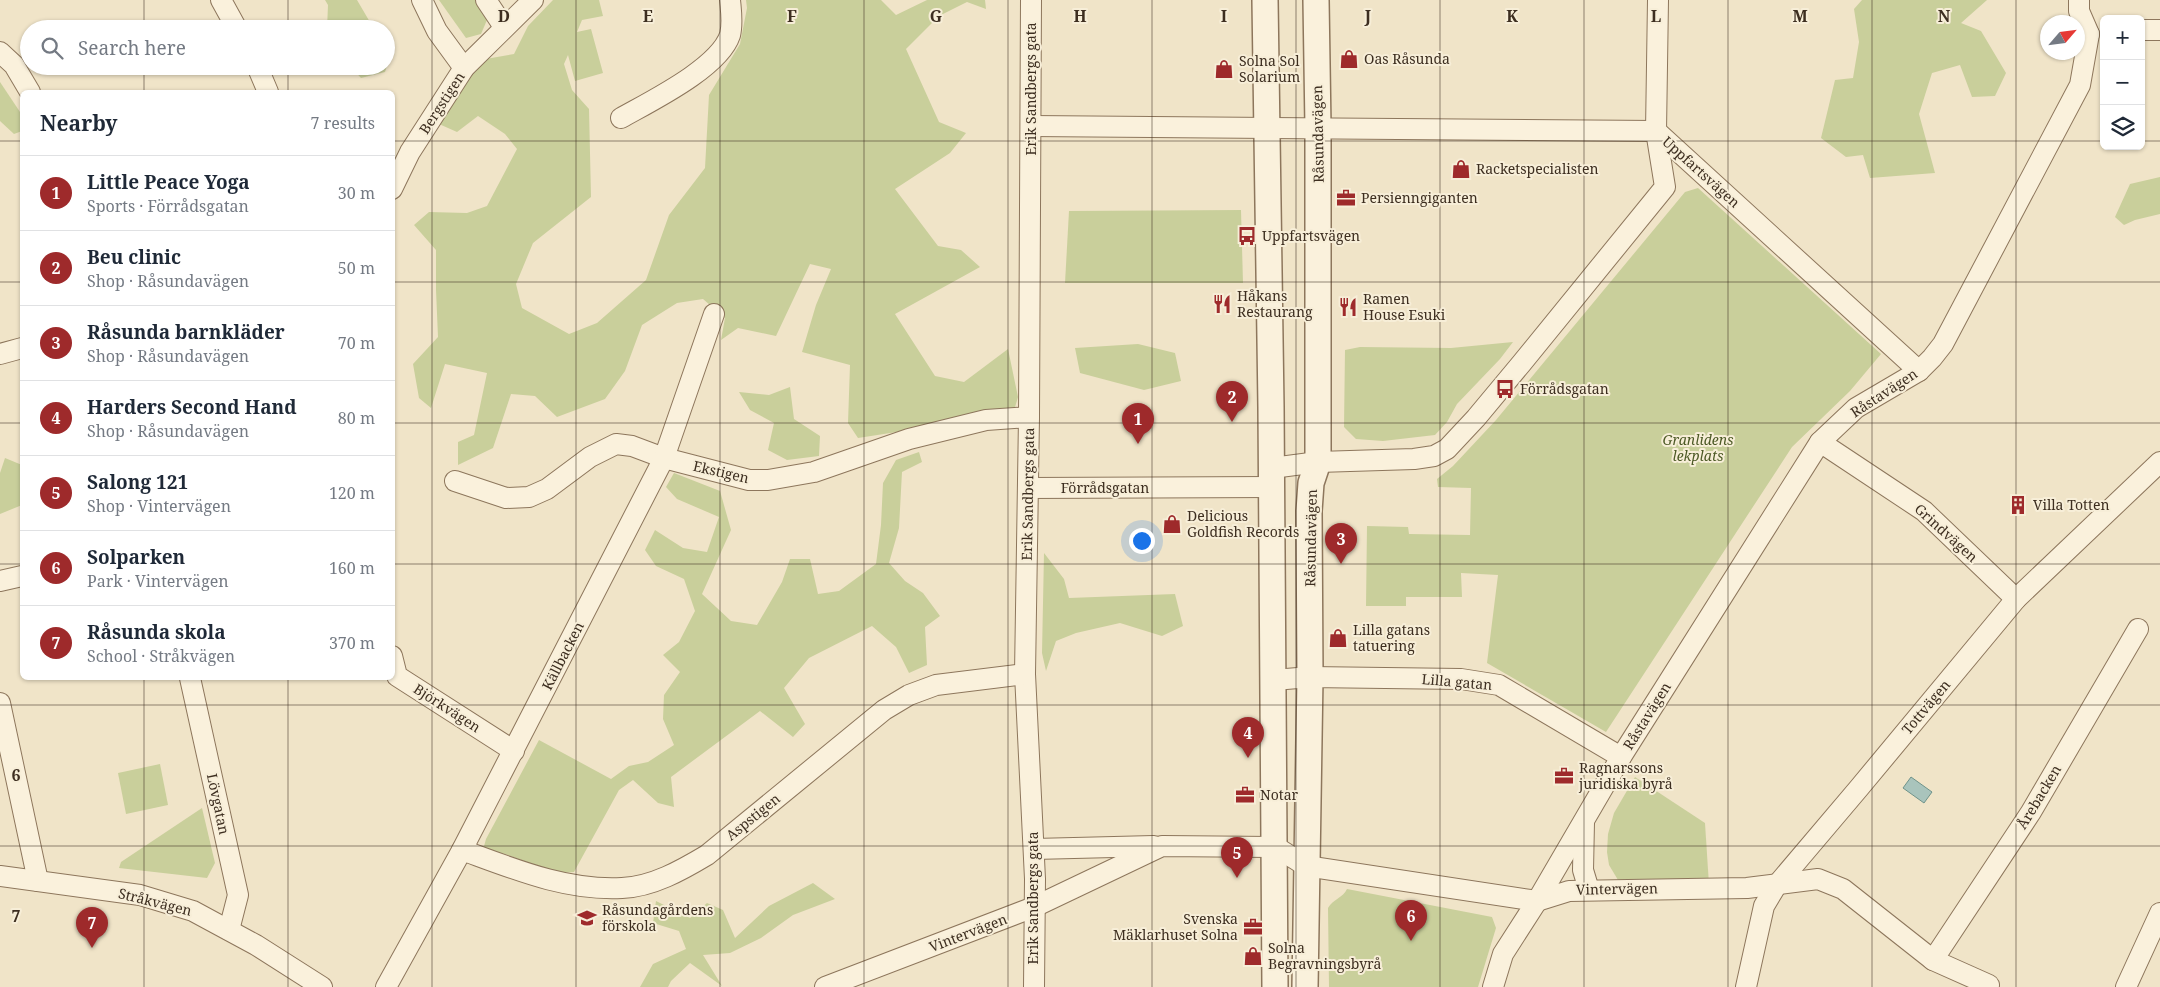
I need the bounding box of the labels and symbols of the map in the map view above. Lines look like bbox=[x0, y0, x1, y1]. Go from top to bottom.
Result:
text: D bbox=[498, 5, 510, 27]
text: E bbox=[643, 5, 653, 27]
text: F bbox=[787, 5, 797, 27]
text: G bbox=[930, 5, 942, 27]
text: H bbox=[1073, 5, 1087, 27]
text: I bbox=[1221, 5, 1227, 27]
text: J bbox=[1364, 5, 1372, 27]
text: K bbox=[1506, 5, 1518, 27]
text: L bbox=[1651, 5, 1661, 27]
text: M bbox=[1792, 5, 1808, 27]
text: N bbox=[1938, 5, 1951, 27]
north arrow bbox=[2040, 15, 2085, 60]
street label: Erik Sandbergs gata bbox=[1021, 22, 1040, 156]
shop icon: Oas Råsunda bbox=[1338, 48, 1360, 70]
place label: Oas Råsunda bbox=[1364, 49, 1450, 68]
place label: Solna Sol Solarium bbox=[1239, 51, 1300, 86]
shop icon: Solna Sol Solarium bbox=[1213, 58, 1235, 80]
street label: Bergstigen bbox=[414, 68, 469, 137]
street label: Råsundavägen bbox=[1307, 85, 1328, 183]
street label: Uppfartsvägen bbox=[1659, 132, 1744, 212]
shop icon: Racketspecialisten bbox=[1450, 158, 1472, 180]
place label: Racketspecialisten bbox=[1476, 159, 1599, 178]
office icon: Persienngiganten bbox=[1335, 187, 1357, 209]
place label: Persienngiganten bbox=[1361, 188, 1478, 207]
bus stop icon: Uppfartsvägen bbox=[1236, 225, 1258, 247]
place label: Uppfartsvägen bbox=[1262, 226, 1360, 245]
place label: Håkans Restaurang bbox=[1237, 286, 1313, 321]
place label: Ramen House Esuki bbox=[1363, 289, 1446, 324]
restaurant icon: Håkans Restaurang bbox=[1211, 293, 1233, 315]
restaurant icon: Ramen House Esuki bbox=[1337, 296, 1359, 318]
street label: Råstavägen bbox=[1847, 364, 1921, 421]
bus stop icon: Förrådsgatan bbox=[1494, 378, 1516, 400]
place label: Förrådsgatan bbox=[1520, 379, 1609, 398]
pin: 2 bbox=[1216, 381, 1248, 422]
pin: 1 bbox=[1122, 403, 1154, 444]
street label: Erik Sandbergs gata bbox=[1017, 427, 1038, 561]
park label: Granlidens lekplats bbox=[1662, 430, 1734, 465]
street label: Ekstigen bbox=[691, 456, 751, 487]
street label: Förrådsgatan bbox=[1061, 478, 1149, 497]
street label: Råsundavägen bbox=[1300, 489, 1321, 587]
building icon: Villa Totten bbox=[2007, 494, 2029, 516]
place label: Villa Totten bbox=[2033, 495, 2109, 514]
street label: Grindvägen bbox=[1911, 499, 1982, 566]
place label: Delicious Goldfish Records bbox=[1187, 506, 1299, 541]
shop icon: Delicious Goldfish Records bbox=[1161, 513, 1183, 535]
pin: 3 bbox=[1325, 523, 1357, 564]
your location bbox=[1129, 528, 1155, 554]
street label: Källbacken bbox=[537, 618, 588, 693]
place label: Lilla gatans tatuering bbox=[1353, 620, 1430, 655]
shop icon: Lilla gatans tatuering bbox=[1327, 627, 1349, 649]
street label: Lilla gatan bbox=[1421, 669, 1493, 694]
street label: Tottvägen bbox=[1897, 675, 1954, 738]
street label: Råstavägen bbox=[1618, 678, 1675, 753]
street label: Björkvägen bbox=[410, 679, 484, 736]
pin: 4 bbox=[1232, 717, 1264, 758]
place label: Ragnarssons juridiska byrå bbox=[1578, 758, 1673, 793]
street label: Årebacken bbox=[2012, 761, 2065, 832]
text: 6 bbox=[11, 764, 21, 786]
office icon: Ragnarssons juridiska byrå bbox=[1553, 765, 1575, 787]
street label: Lövgatan bbox=[203, 772, 234, 836]
office icon: Notar bbox=[1234, 784, 1256, 806]
place label: Notar bbox=[1260, 785, 1299, 804]
street label: Aspstigen bbox=[722, 789, 784, 844]
street label: Erik Sandbergs gata bbox=[1023, 831, 1042, 965]
pin: 5 bbox=[1221, 837, 1253, 878]
street label: Vintervägen bbox=[1576, 878, 1658, 899]
street label: Stråkvägen bbox=[116, 883, 194, 920]
place label: Råsundagårdens förskola bbox=[602, 900, 713, 935]
pin: 6 bbox=[1395, 900, 1427, 941]
text: 7 bbox=[11, 905, 21, 927]
pin: 7 bbox=[76, 907, 108, 948]
school or university icon: Råsundagårdens förskola bbox=[576, 907, 598, 929]
street label: Vintervägen bbox=[926, 909, 1010, 956]
place label: Svenska Mäklarhuset Solna bbox=[1113, 909, 1238, 944]
office icon: Svenska Mäklarhuset Solna bbox=[1242, 916, 1264, 938]
place label: Solna Begravningsbyrå bbox=[1268, 938, 1381, 973]
shop icon: Solna Begravningsbyrå bbox=[1242, 945, 1264, 967]

